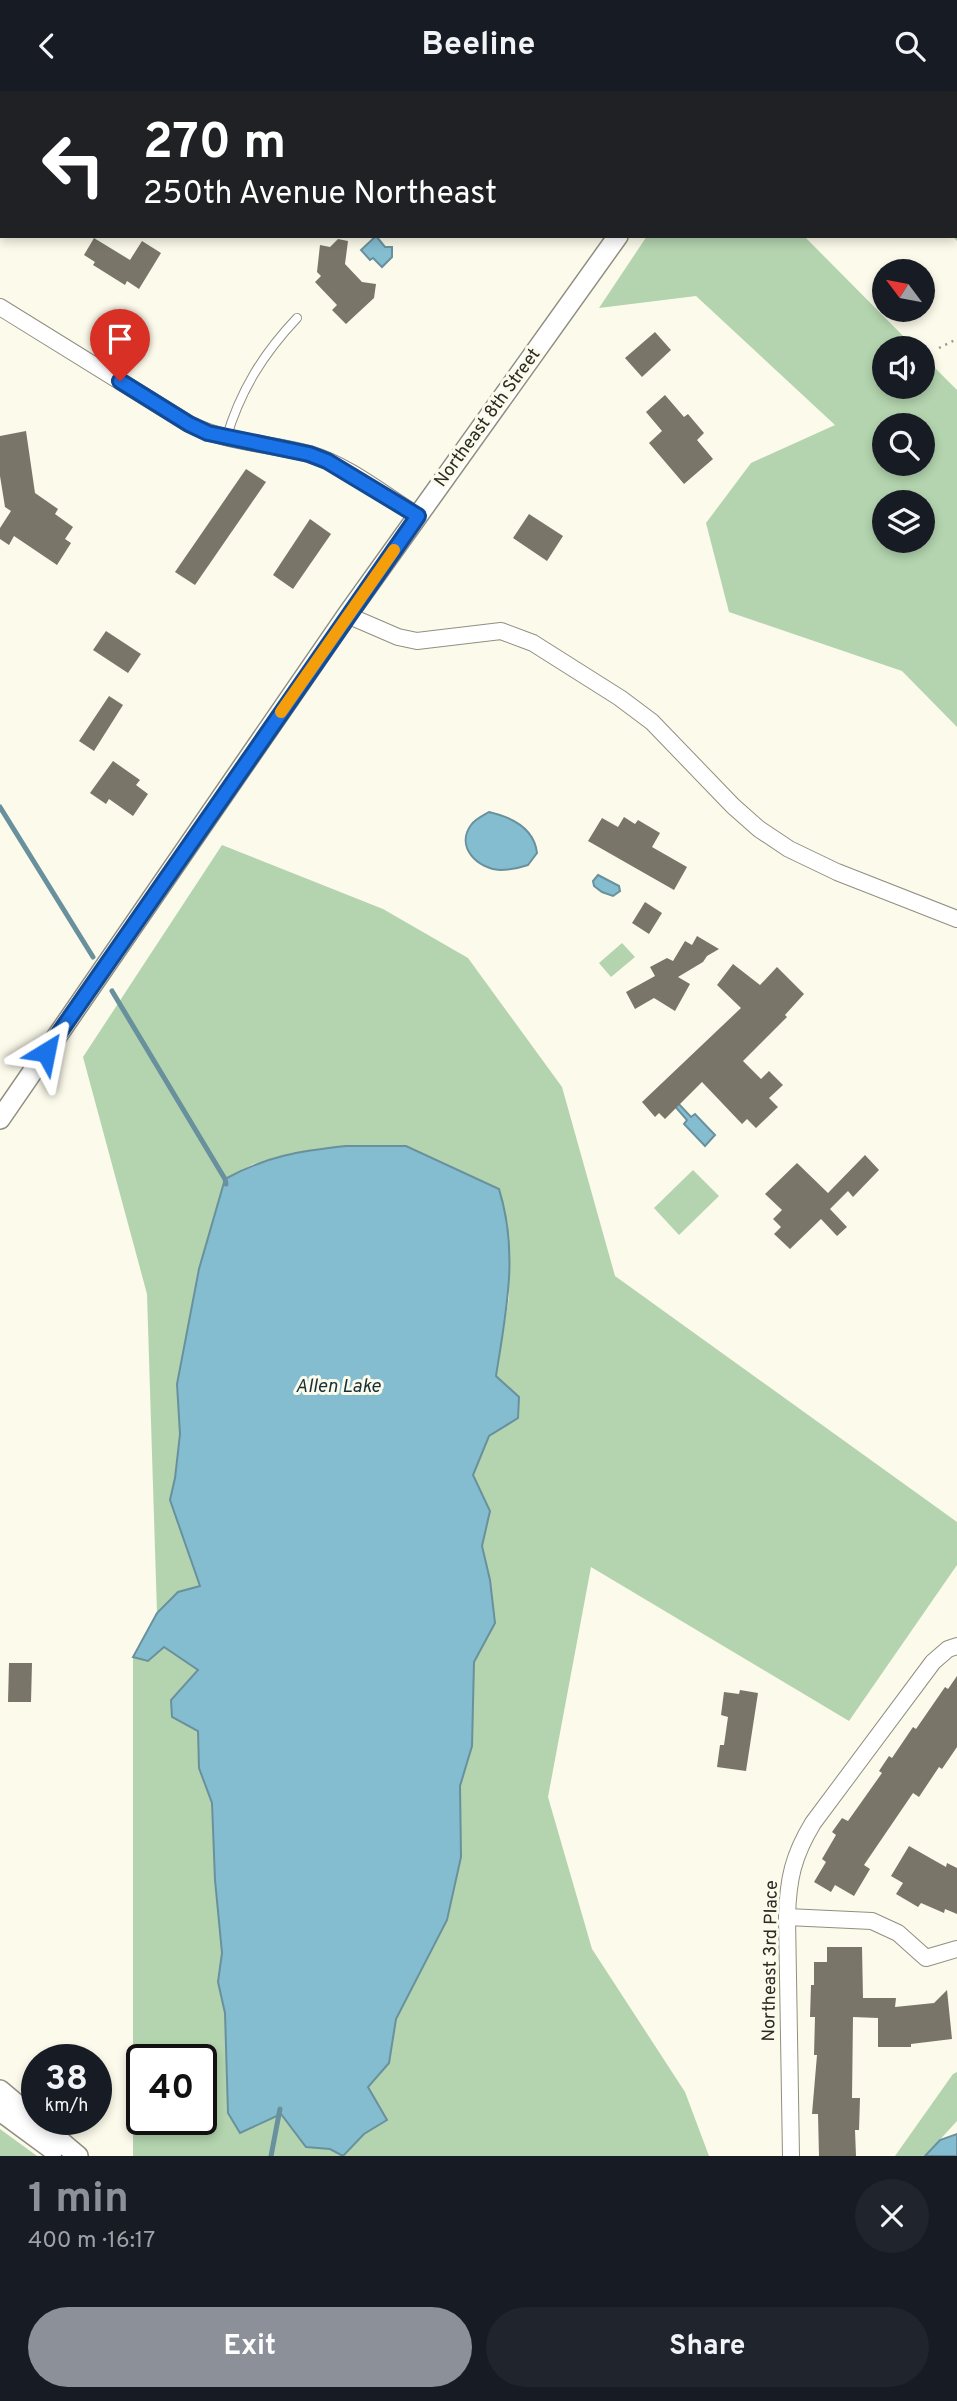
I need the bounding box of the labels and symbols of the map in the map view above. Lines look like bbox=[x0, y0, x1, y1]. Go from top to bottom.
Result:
north arrow bbox=[872, 259, 934, 322]
pin bbox=[90, 309, 150, 381]
street label: Northeast 8th Street bbox=[430, 344, 546, 492]
position arrow bbox=[9, 1015, 83, 1089]
water label: Allen Lake bbox=[295, 1375, 381, 1399]
street label: Northeast 3rd Place bbox=[758, 1880, 784, 2042]
speed limit sign: 40 bbox=[126, 2044, 217, 2135]

